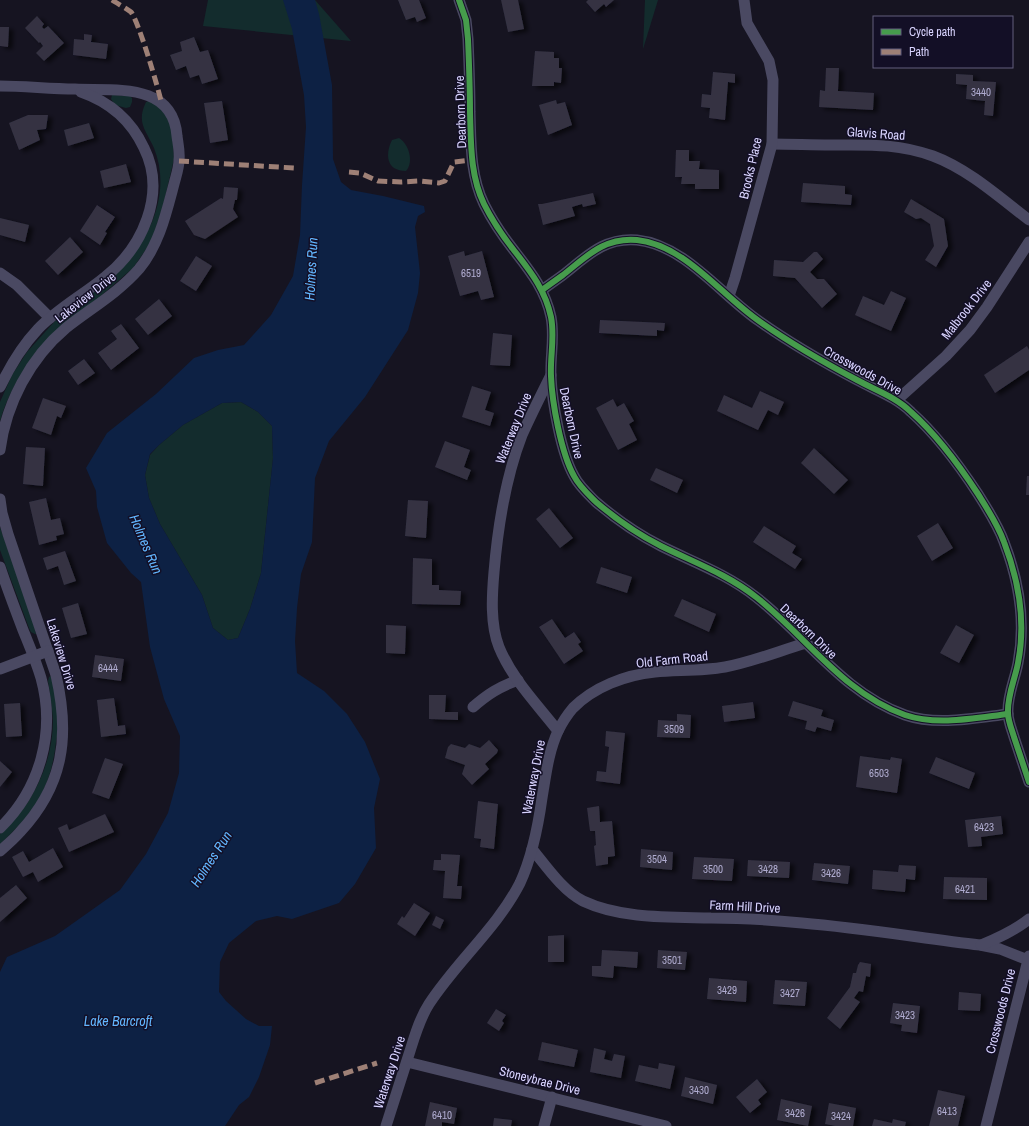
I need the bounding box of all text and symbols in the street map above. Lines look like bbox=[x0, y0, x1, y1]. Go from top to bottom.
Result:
legend bbox=[873, 16, 1013, 68]
text: Cycle path bbox=[909, 24, 956, 40]
text: Path bbox=[909, 44, 929, 60]
street label: Dearborn Drive bbox=[451, 75, 470, 149]
house number: 3440 bbox=[971, 85, 991, 99]
street label: Glavis Road bbox=[846, 123, 906, 144]
street label: Brooks Place bbox=[735, 136, 766, 201]
water label: Holmes Run bbox=[300, 237, 322, 301]
house number: 6519 bbox=[461, 266, 481, 280]
street label: Lakeview Drive bbox=[51, 268, 120, 327]
street label: Malbrook Drive bbox=[937, 276, 995, 343]
street label: Crosswoods Drive bbox=[821, 342, 905, 399]
street label: Dearborn Drive bbox=[556, 386, 587, 461]
street label: Waterway Drive bbox=[491, 390, 535, 466]
water label: Holmes Run bbox=[125, 511, 167, 577]
street label: Dearborn Drive bbox=[777, 600, 841, 663]
street label: Lakeview Drive bbox=[43, 617, 80, 692]
street label: Old Farm Road bbox=[635, 647, 709, 672]
house number: 6444 bbox=[98, 661, 118, 675]
house number: 3509 bbox=[664, 722, 684, 736]
street label: Waterway Drive bbox=[518, 738, 549, 816]
house number: 6503 bbox=[869, 766, 889, 780]
house number: 6423 bbox=[974, 820, 994, 834]
water label: Holmes Run bbox=[186, 828, 236, 890]
house number: 3504 bbox=[647, 852, 667, 866]
house number: 3500 bbox=[703, 862, 723, 876]
house number: 3428 bbox=[758, 862, 778, 876]
house number: 3426 bbox=[821, 866, 841, 880]
house number: 6421 bbox=[955, 882, 975, 896]
street label: Farm Hill Drive bbox=[709, 896, 781, 917]
house number: 3501 bbox=[662, 953, 682, 967]
street label: Crosswoods Drive bbox=[982, 967, 1019, 1055]
house number: 3429 bbox=[717, 983, 737, 997]
house number: 3427 bbox=[780, 986, 800, 1000]
house number: 3423 bbox=[895, 1008, 915, 1022]
water label: Lake Barcroft bbox=[84, 1012, 153, 1030]
street label: Waterway Drive bbox=[370, 1034, 409, 1111]
street label: Stoneybrae Drive bbox=[498, 1062, 582, 1099]
house number: 3430 bbox=[689, 1083, 709, 1097]
house number: 6413 bbox=[937, 1104, 957, 1118]
house number: 3426 bbox=[785, 1106, 805, 1120]
house number: 6410 bbox=[432, 1108, 452, 1122]
house number: 3424 bbox=[831, 1109, 851, 1123]

